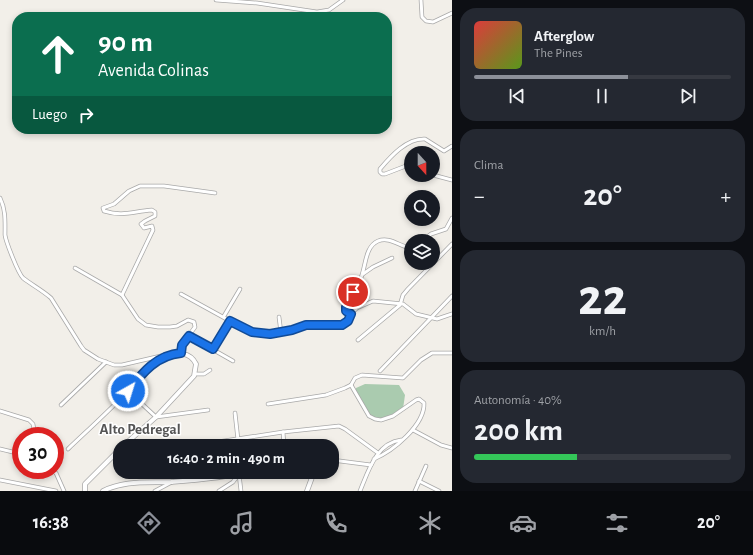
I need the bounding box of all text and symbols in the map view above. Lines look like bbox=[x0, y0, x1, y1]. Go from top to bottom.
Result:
icon: ahead bbox=[32, 28, 84, 80]
text: 90 m bbox=[98, 29, 153, 57]
text: Afterglow bbox=[534, 29, 594, 44]
text: The Pines bbox=[534, 47, 583, 60]
text: Avenida Colinas bbox=[98, 62, 209, 80]
icon: previous bbox=[506, 85, 528, 107]
icon: pause bbox=[591, 85, 613, 107]
icon: next bbox=[677, 85, 699, 107]
icon: right bbox=[75, 104, 97, 126]
text: Luego bbox=[32, 107, 67, 122]
north arrow bbox=[404, 146, 440, 182]
map controls bbox=[404, 146, 440, 270]
text: Clima bbox=[474, 159, 504, 172]
text: 20° bbox=[583, 181, 622, 211]
text: − bbox=[474, 185, 485, 207]
text: + bbox=[720, 185, 731, 207]
button: search bbox=[404, 190, 440, 226]
button: layers bbox=[404, 234, 440, 270]
text: 22 bbox=[578, 272, 627, 324]
pin bbox=[336, 275, 370, 309]
icon: arrive bbox=[342, 281, 364, 303]
text: km/h bbox=[589, 325, 616, 338]
position arrow bbox=[107, 370, 149, 412]
text: Autonomía · 40% bbox=[474, 394, 562, 407]
text: 200 km bbox=[474, 416, 563, 446]
district label: Alto Pedregal bbox=[99, 422, 181, 437]
speed limit sign: 30 bbox=[12, 427, 64, 479]
text: 16:40 · 2 min · 490 m bbox=[167, 451, 285, 466]
icon: directions bbox=[135, 509, 163, 537]
icon: music bbox=[228, 509, 256, 537]
icon: phone bbox=[322, 509, 350, 537]
icon: climate bbox=[416, 509, 444, 537]
icon: car bbox=[509, 509, 537, 537]
icon: filters bbox=[603, 509, 631, 537]
text: 16:38 bbox=[33, 514, 69, 532]
text: 20° bbox=[697, 514, 720, 532]

